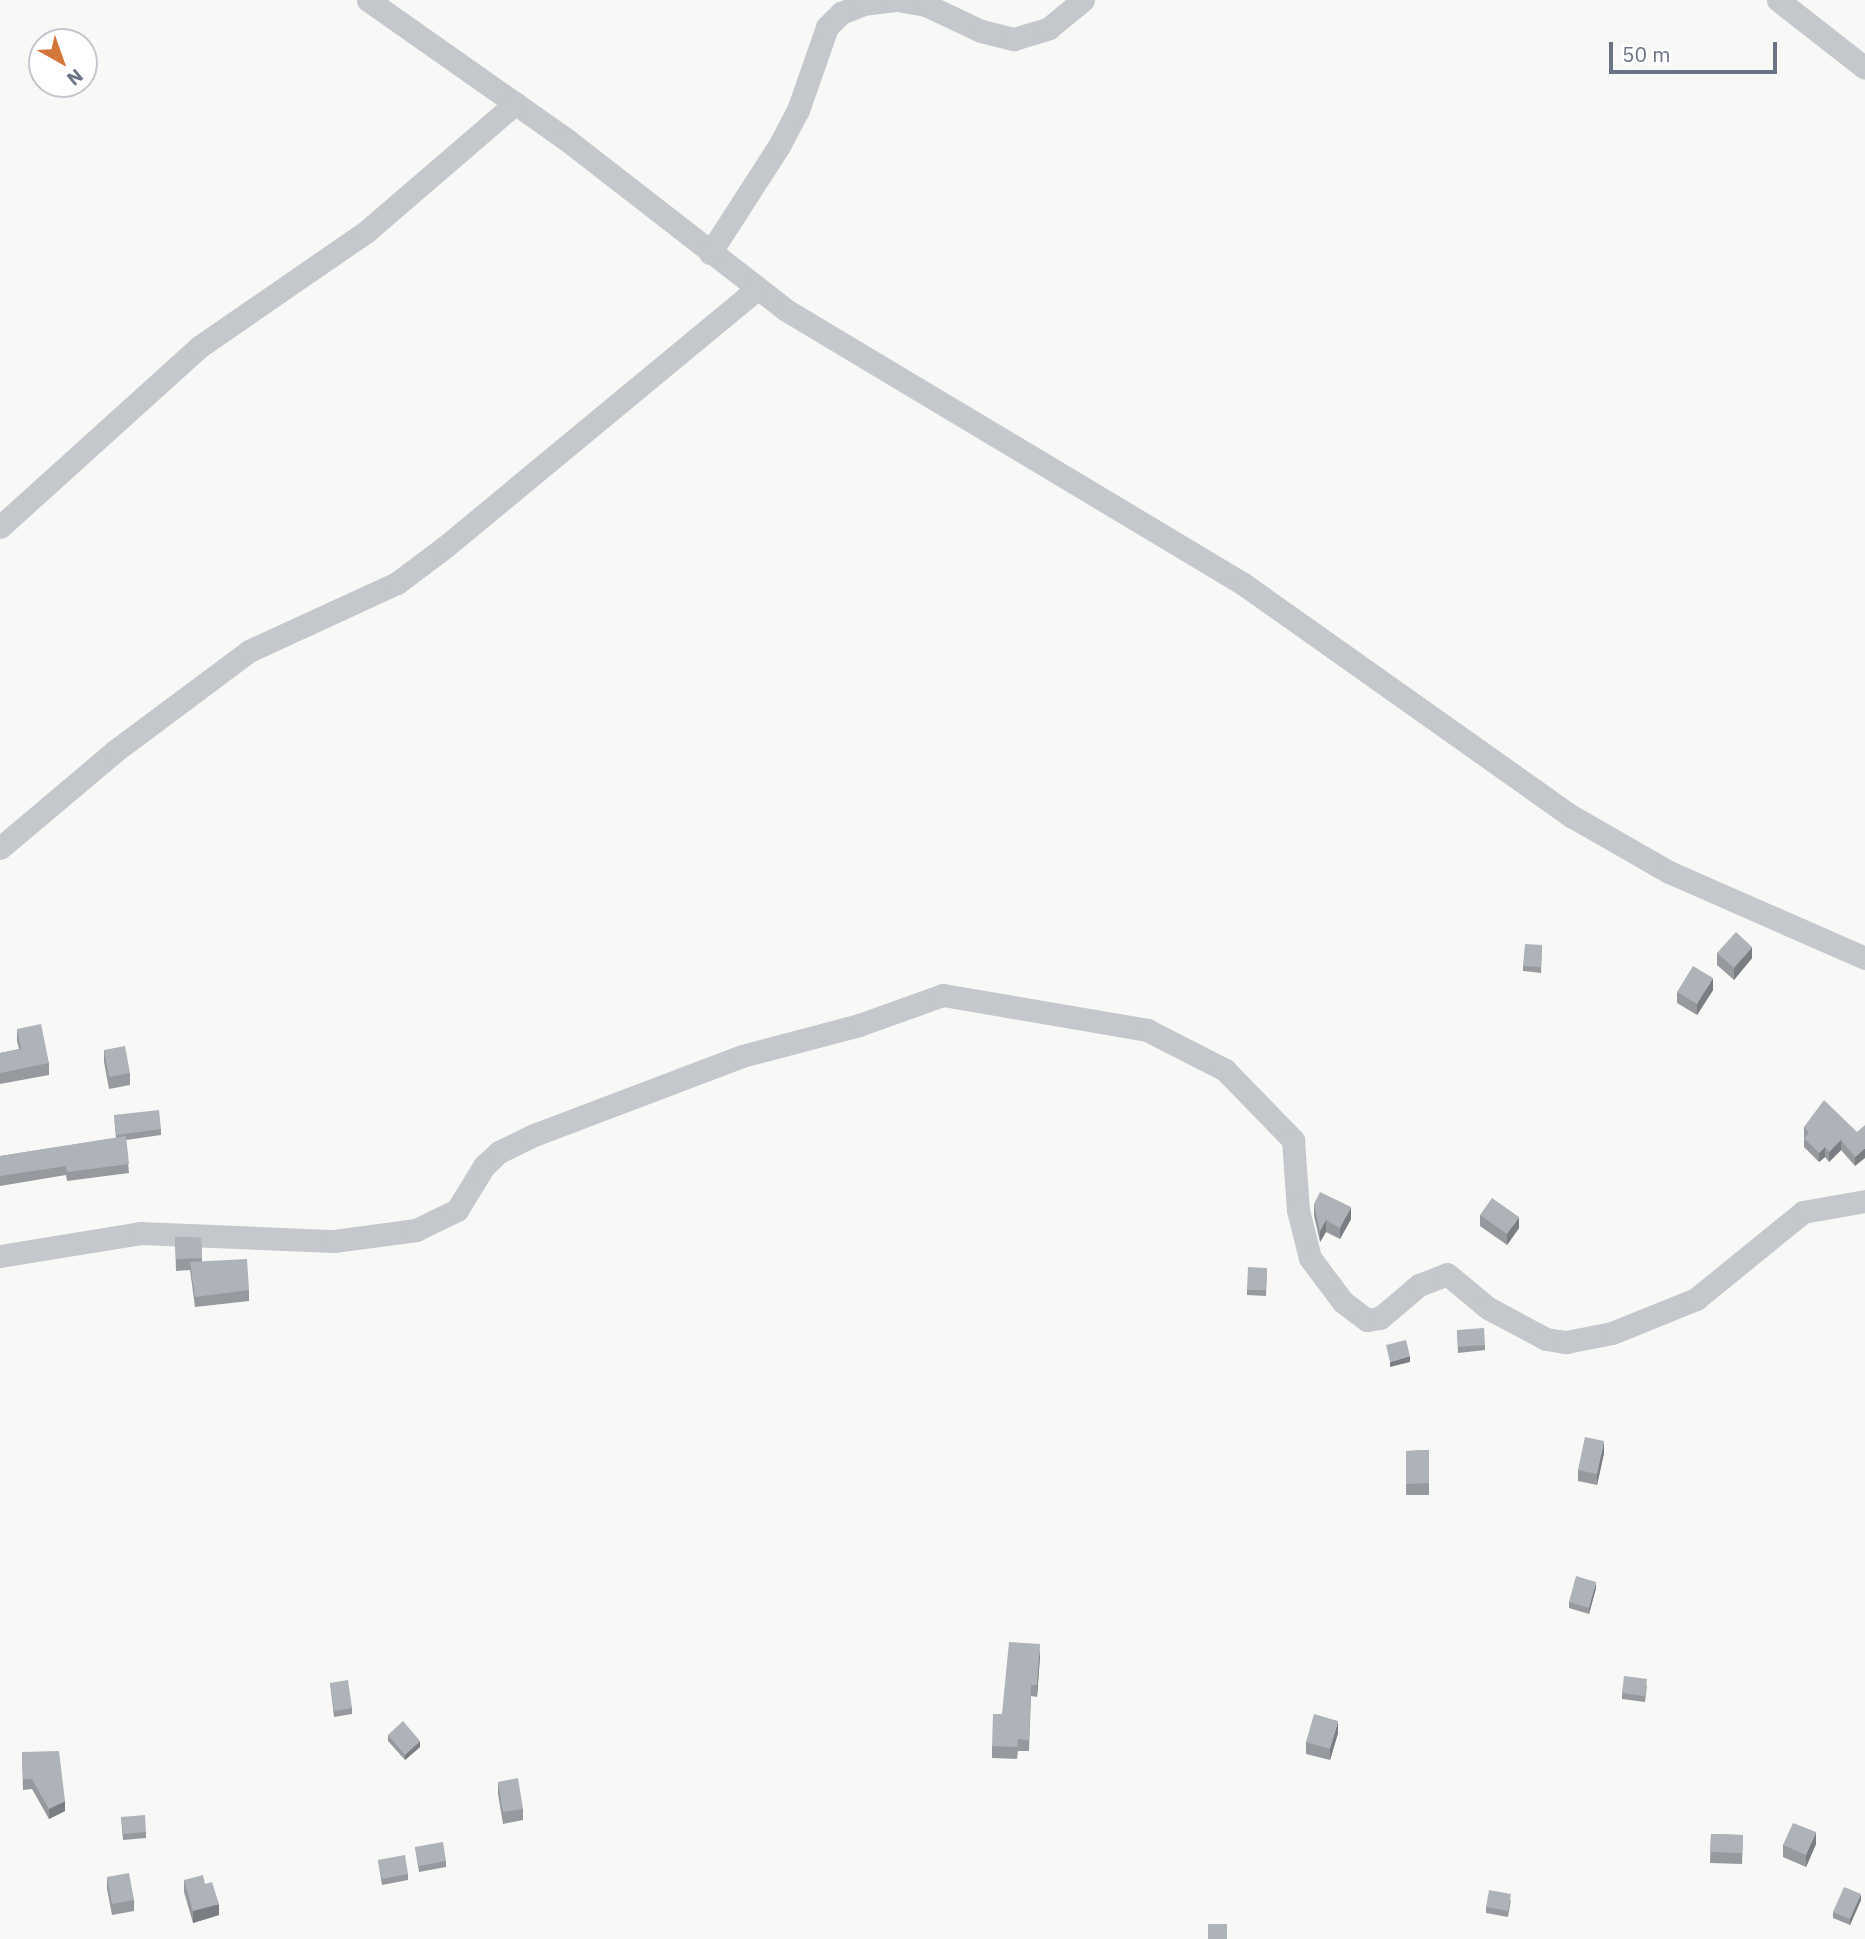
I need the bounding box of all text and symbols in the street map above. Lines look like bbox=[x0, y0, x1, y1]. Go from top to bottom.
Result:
north arrow bbox=[28, 28, 98, 98]
scale bar bbox=[1613, 28, 1781, 72]
text: 50 m bbox=[1622, 40, 1671, 68]
text: N bbox=[62, 64, 88, 91]

